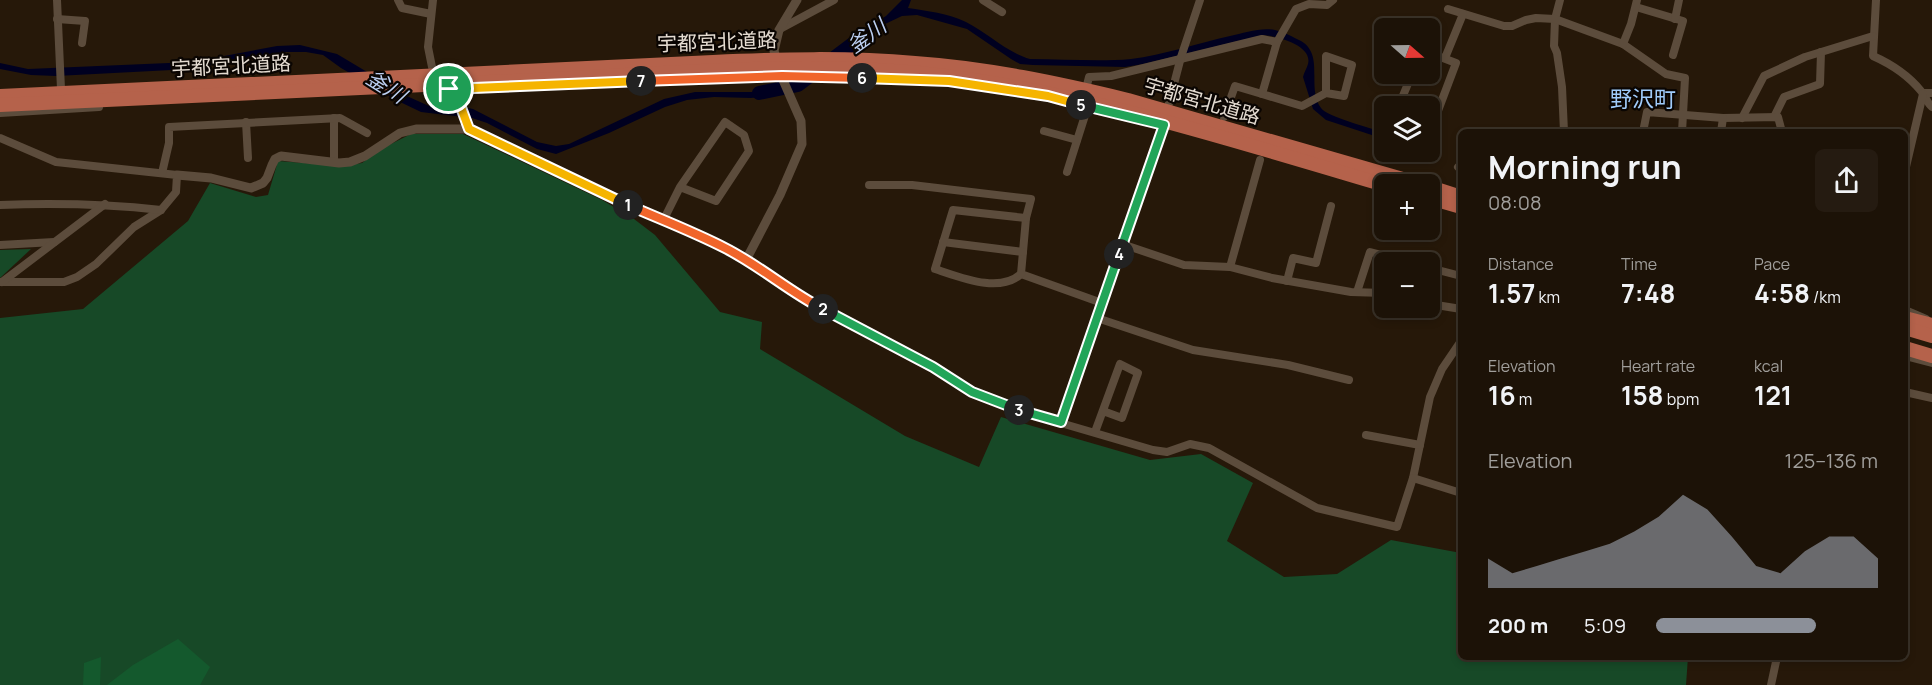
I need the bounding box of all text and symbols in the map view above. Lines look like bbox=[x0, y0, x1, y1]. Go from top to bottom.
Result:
water label: 釜川 bbox=[841, 10, 893, 59]
north arrow bbox=[1374, 18, 1440, 84]
map controls bbox=[1374, 18, 1440, 318]
street label: 宇都宮北道路 bbox=[657, 26, 777, 57]
street label: 宇都宮北道路 bbox=[170, 49, 292, 82]
water label: 釜川 bbox=[361, 63, 413, 110]
pin bbox=[423, 63, 474, 114]
pin: 6 bbox=[847, 63, 877, 93]
pin: 7 bbox=[626, 66, 656, 96]
text: 6 bbox=[857, 67, 867, 89]
text: 7 bbox=[637, 70, 645, 92]
street label: 宇都宮北道路 bbox=[1141, 71, 1264, 130]
icon: arrive bbox=[432, 72, 465, 105]
district label: 野沢町 bbox=[1610, 84, 1676, 114]
pin: 5 bbox=[1066, 90, 1096, 120]
text: 5 bbox=[1076, 94, 1086, 116]
button: layers bbox=[1374, 96, 1440, 162]
text: Morning run bbox=[1488, 144, 1682, 189]
button: share bbox=[1815, 149, 1878, 212]
button: + bbox=[1374, 174, 1440, 240]
text: 08:08 bbox=[1488, 189, 1542, 216]
pin: 1 bbox=[613, 190, 643, 220]
text: 1 bbox=[624, 194, 632, 216]
pin: 4 bbox=[1104, 239, 1134, 269]
text: 4 bbox=[1114, 243, 1124, 265]
button: − bbox=[1374, 252, 1440, 318]
text: Distance bbox=[1488, 253, 1554, 275]
text: Time bbox=[1621, 253, 1657, 275]
text: Pace bbox=[1754, 253, 1790, 275]
text: 1.57 bbox=[1488, 275, 1535, 311]
text: 7:48 bbox=[1621, 275, 1676, 311]
text: 4:58 bbox=[1754, 275, 1810, 311]
text: km bbox=[1535, 286, 1560, 308]
text: /km bbox=[1810, 286, 1841, 308]
pin: 2 bbox=[808, 294, 838, 324]
text: 2 bbox=[818, 298, 828, 320]
text: Elevation bbox=[1488, 355, 1556, 377]
text: Heart rate bbox=[1621, 355, 1695, 377]
text: kcal bbox=[1754, 355, 1783, 377]
text: 16 bbox=[1488, 377, 1516, 413]
text: 158 bbox=[1621, 377, 1664, 413]
text: 121 bbox=[1754, 377, 1792, 413]
text: m bbox=[1516, 388, 1532, 410]
text: bpm bbox=[1664, 388, 1699, 410]
pin: 3 bbox=[1004, 395, 1034, 425]
text: 3 bbox=[1014, 399, 1024, 421]
text: Elevation bbox=[1488, 447, 1572, 474]
text: 125–136 m bbox=[1785, 447, 1878, 474]
text: 200 m bbox=[1488, 612, 1548, 639]
text: 5:09 bbox=[1584, 612, 1626, 639]

